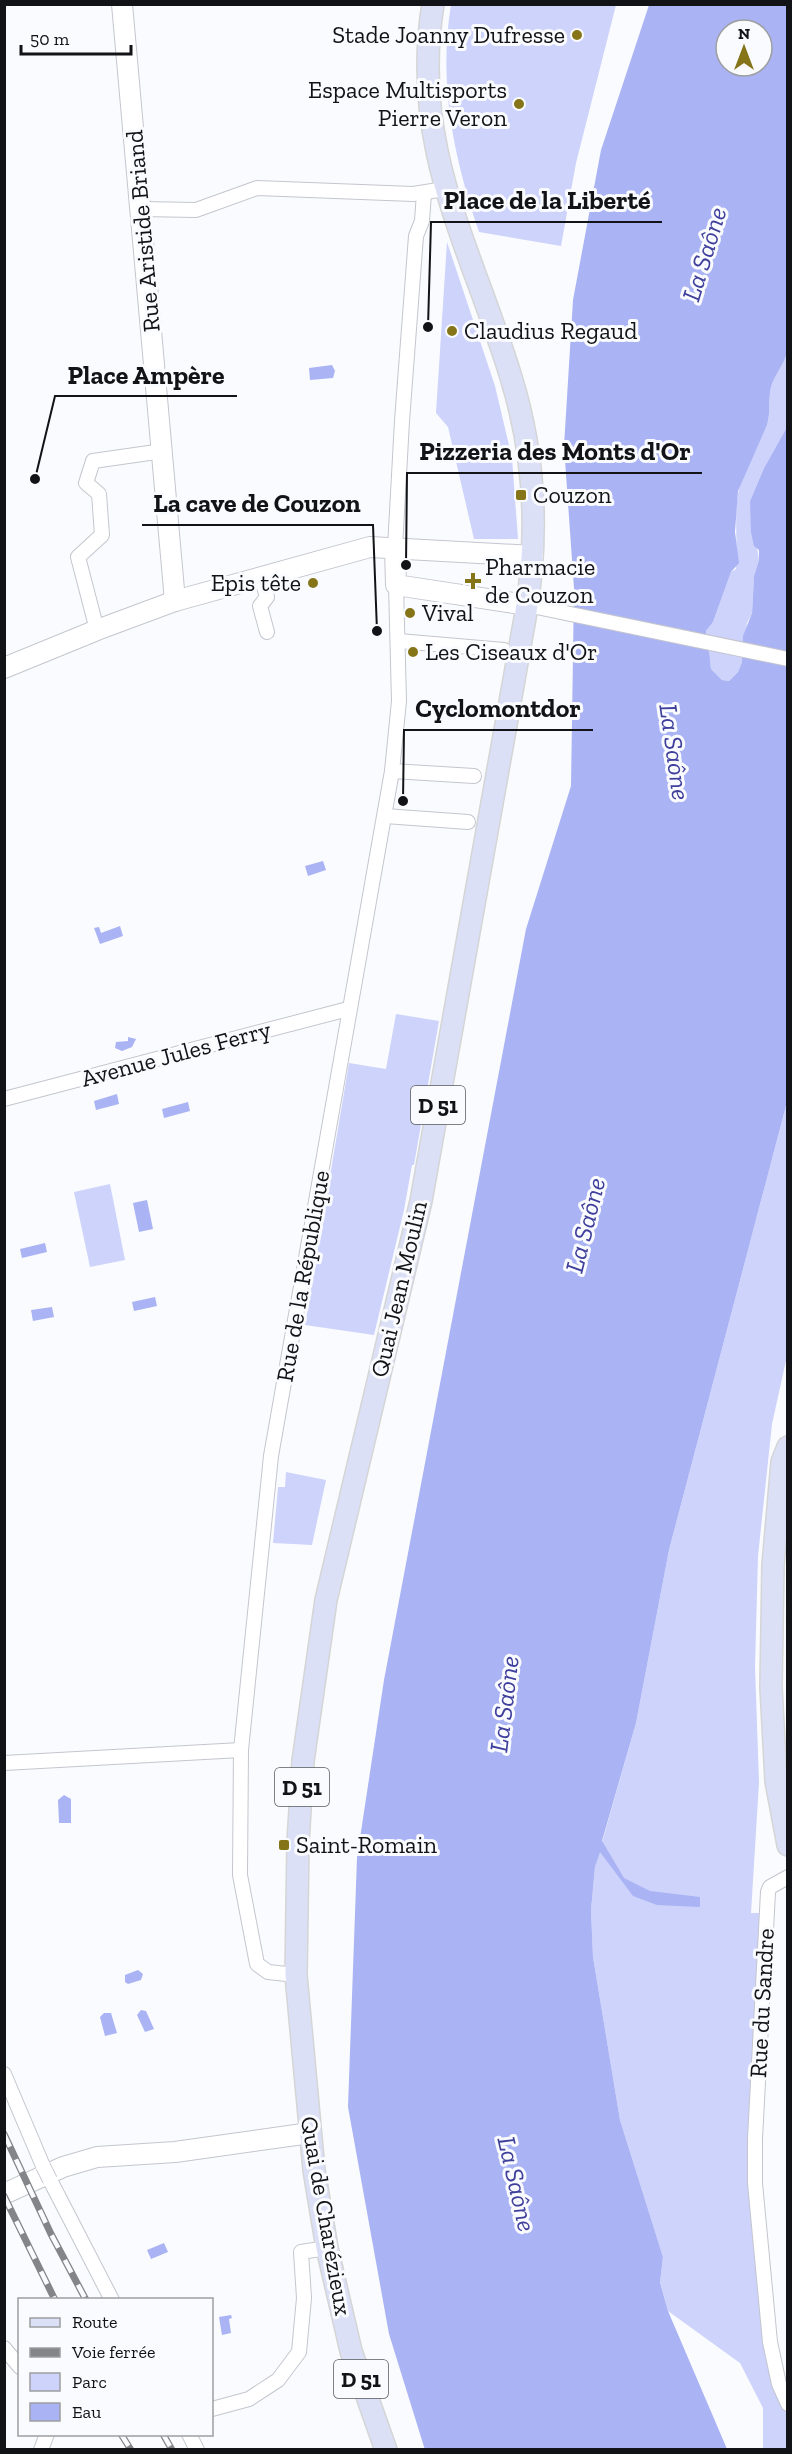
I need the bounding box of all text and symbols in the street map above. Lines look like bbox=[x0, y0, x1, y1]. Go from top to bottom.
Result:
scale bar bbox=[21, 18, 130, 56]
north arrow bbox=[714, 18, 774, 78]
place label: Stade Joanny Dufresse bbox=[332, 20, 565, 49]
text: N bbox=[738, 24, 750, 43]
text: 50 m bbox=[30, 28, 70, 50]
marker: Stade Joanny Dufresse bbox=[570, 28, 584, 42]
place label: Espace Multisports Pierre Veron bbox=[308, 75, 507, 132]
marker: Espace Multisports Pierre Veron bbox=[512, 97, 526, 111]
street label: Rue Aristide Briand bbox=[119, 129, 166, 333]
callout: Place de la Liberté bbox=[431, 178, 662, 222]
text: Place de la Liberté bbox=[444, 184, 651, 216]
water label: La Saône bbox=[675, 203, 733, 305]
place label: Claudius Regaud bbox=[464, 316, 637, 345]
marker: Claudius Regaud bbox=[445, 324, 459, 338]
callout: Place Ampère bbox=[55, 352, 237, 396]
text: Place Ampère bbox=[67, 359, 225, 391]
callout: Pizzeria des Monts d'Or bbox=[407, 429, 702, 473]
text: Pizzeria des Monts d'Or bbox=[419, 435, 691, 467]
place label: Couzon bbox=[533, 480, 612, 509]
callout: La cave de Couzon bbox=[142, 481, 373, 525]
text: La cave de Couzon bbox=[153, 487, 361, 519]
marker: Couzon bbox=[514, 488, 528, 502]
place label: Pharmacie de Couzon bbox=[485, 552, 595, 609]
place label: Epis tête bbox=[211, 568, 301, 597]
marker: Pharmacie de Couzon bbox=[466, 574, 480, 588]
marker: Epis tête bbox=[306, 576, 320, 590]
place label: Vival bbox=[421, 598, 474, 627]
marker: Vival bbox=[403, 606, 417, 620]
place label: Les Ciseaux d'Or bbox=[425, 637, 597, 666]
marker: Les Ciseaux d'Or bbox=[406, 645, 420, 659]
callout: Cyclomontdor bbox=[404, 686, 593, 730]
text: Cyclomontdor bbox=[415, 692, 581, 724]
water label: La Saône bbox=[652, 702, 698, 802]
street label: Avenue Jules Ferry bbox=[78, 1014, 275, 1093]
road number: D 51 bbox=[411, 1086, 465, 1124]
street label: Rue de la République bbox=[270, 1168, 335, 1384]
water label: La Saône bbox=[558, 1174, 612, 1276]
street label: Quai Jean Moulin bbox=[364, 1198, 433, 1380]
water label: La Saône bbox=[482, 1654, 526, 1754]
road number: D 51 bbox=[275, 1768, 329, 1806]
place label: Saint-Romain bbox=[296, 1830, 437, 1859]
marker: Saint-Romain bbox=[277, 1838, 291, 1852]
street label: Rue du Sandre bbox=[743, 1927, 780, 2079]
street label: Quai de Charézieux bbox=[295, 2114, 358, 2318]
water label: La Saône bbox=[491, 2133, 543, 2235]
legend bbox=[18, 2298, 213, 2436]
text: Route bbox=[72, 2311, 117, 2333]
text: Voie ferrée bbox=[71, 2341, 155, 2363]
road number: D 51 bbox=[334, 2360, 388, 2398]
text: Parc bbox=[72, 2371, 107, 2393]
text: Eau bbox=[72, 2401, 101, 2423]

